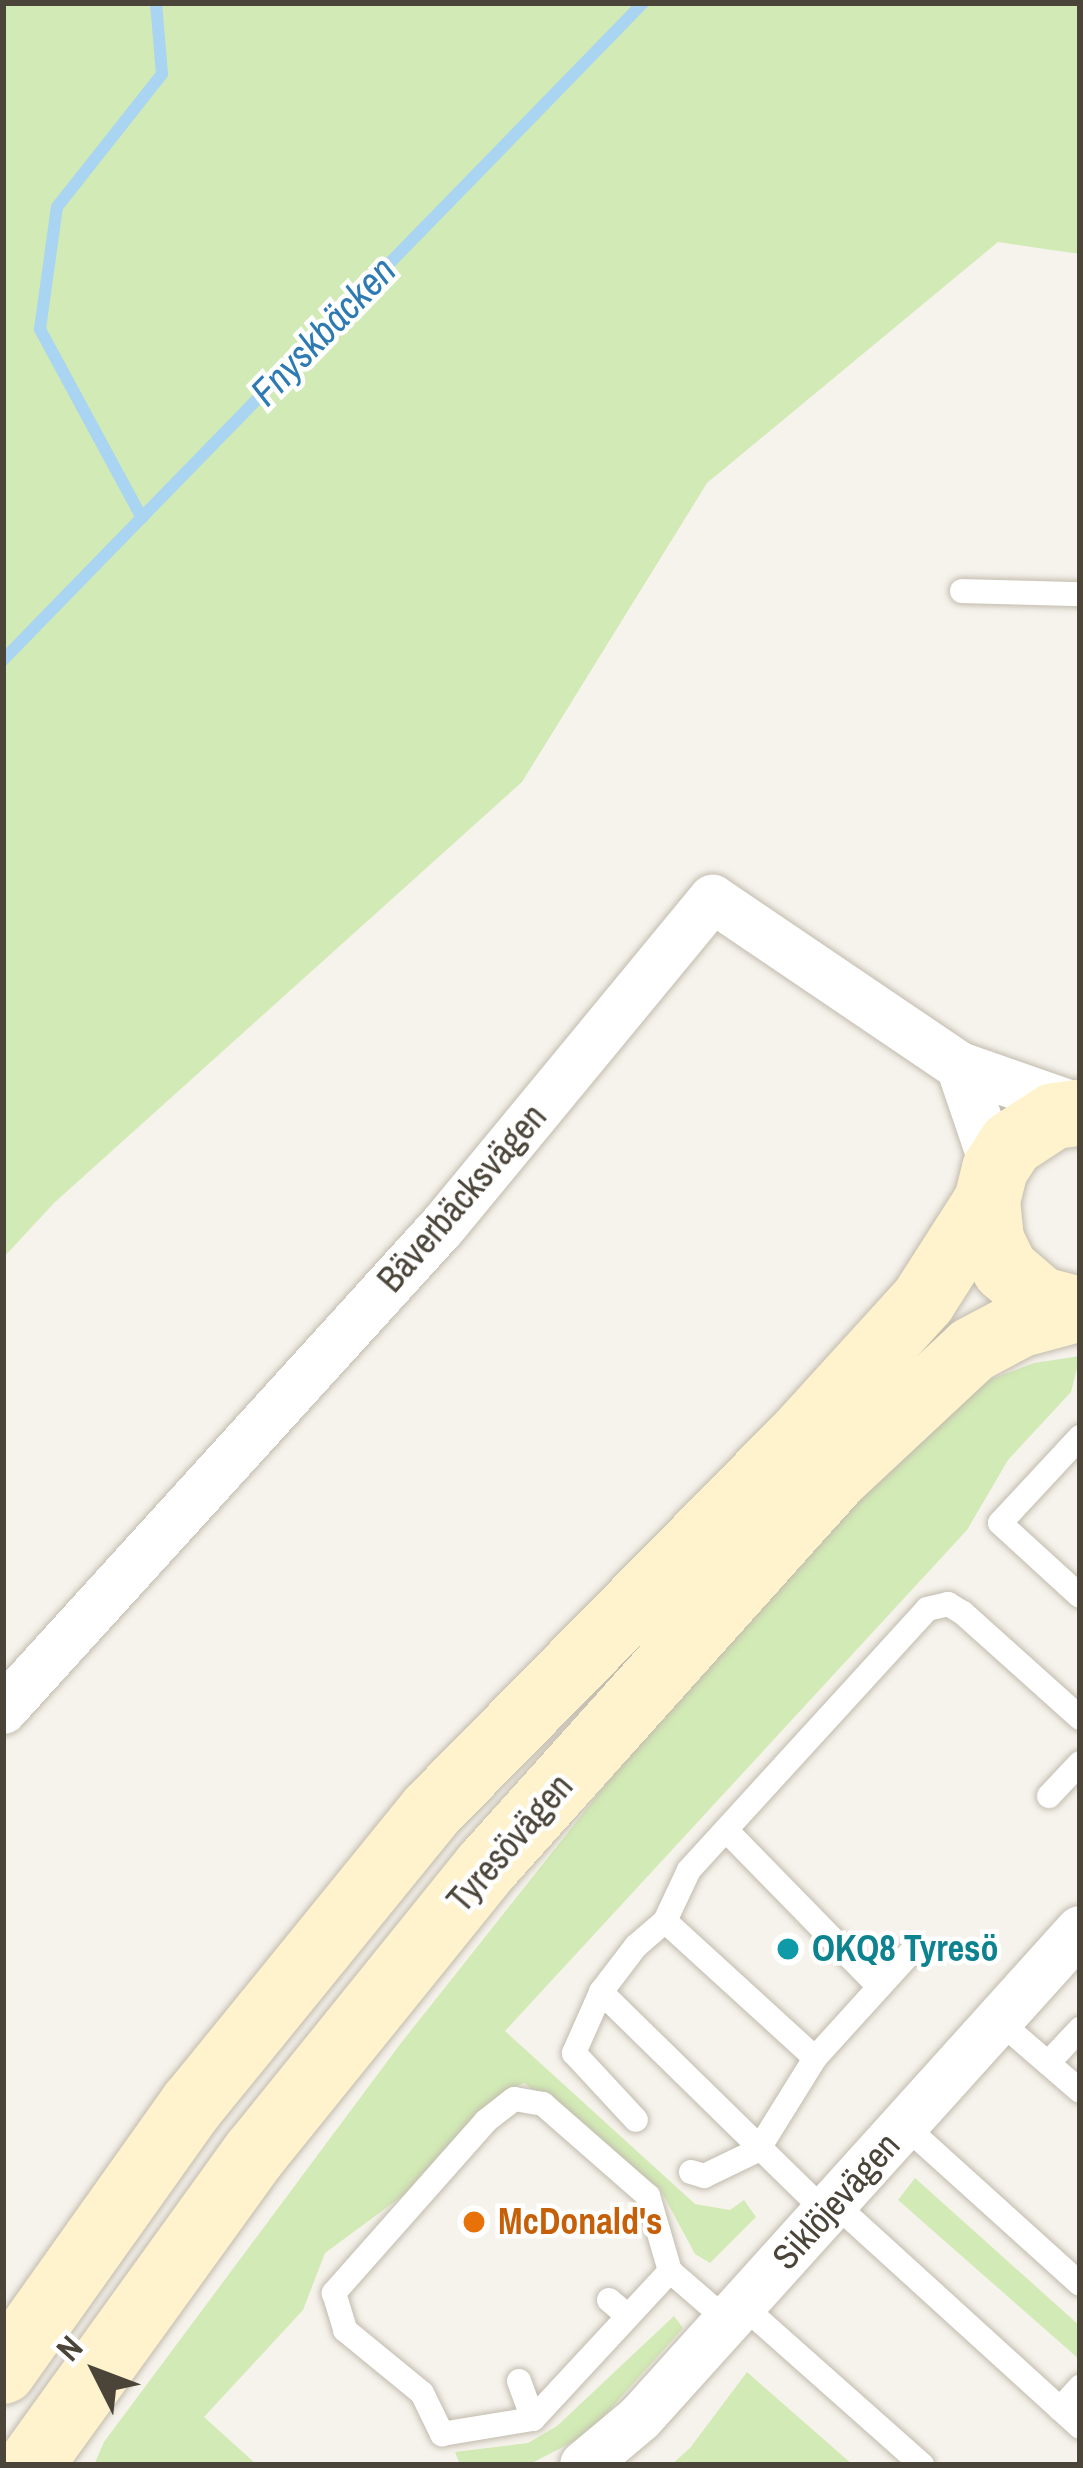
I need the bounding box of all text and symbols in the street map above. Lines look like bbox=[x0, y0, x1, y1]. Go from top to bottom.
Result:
water label: Fnyskbäcken bbox=[241, 247, 405, 415]
street label: Bäverbäcksvägen bbox=[369, 1095, 555, 1301]
street label: Tyresövägen bbox=[438, 1765, 582, 1921]
place label: OKQ8 Tyresö bbox=[812, 1927, 999, 1971]
marker: OKQ8 Tyresö bbox=[775, 1936, 801, 1962]
street label: Siklöjevägen bbox=[763, 2124, 909, 2278]
place label: McDonald's bbox=[498, 2200, 662, 2244]
marker: McDonald's bbox=[461, 2209, 487, 2235]
north arrow bbox=[36, 2312, 156, 2432]
text: N bbox=[46, 2326, 92, 2370]

